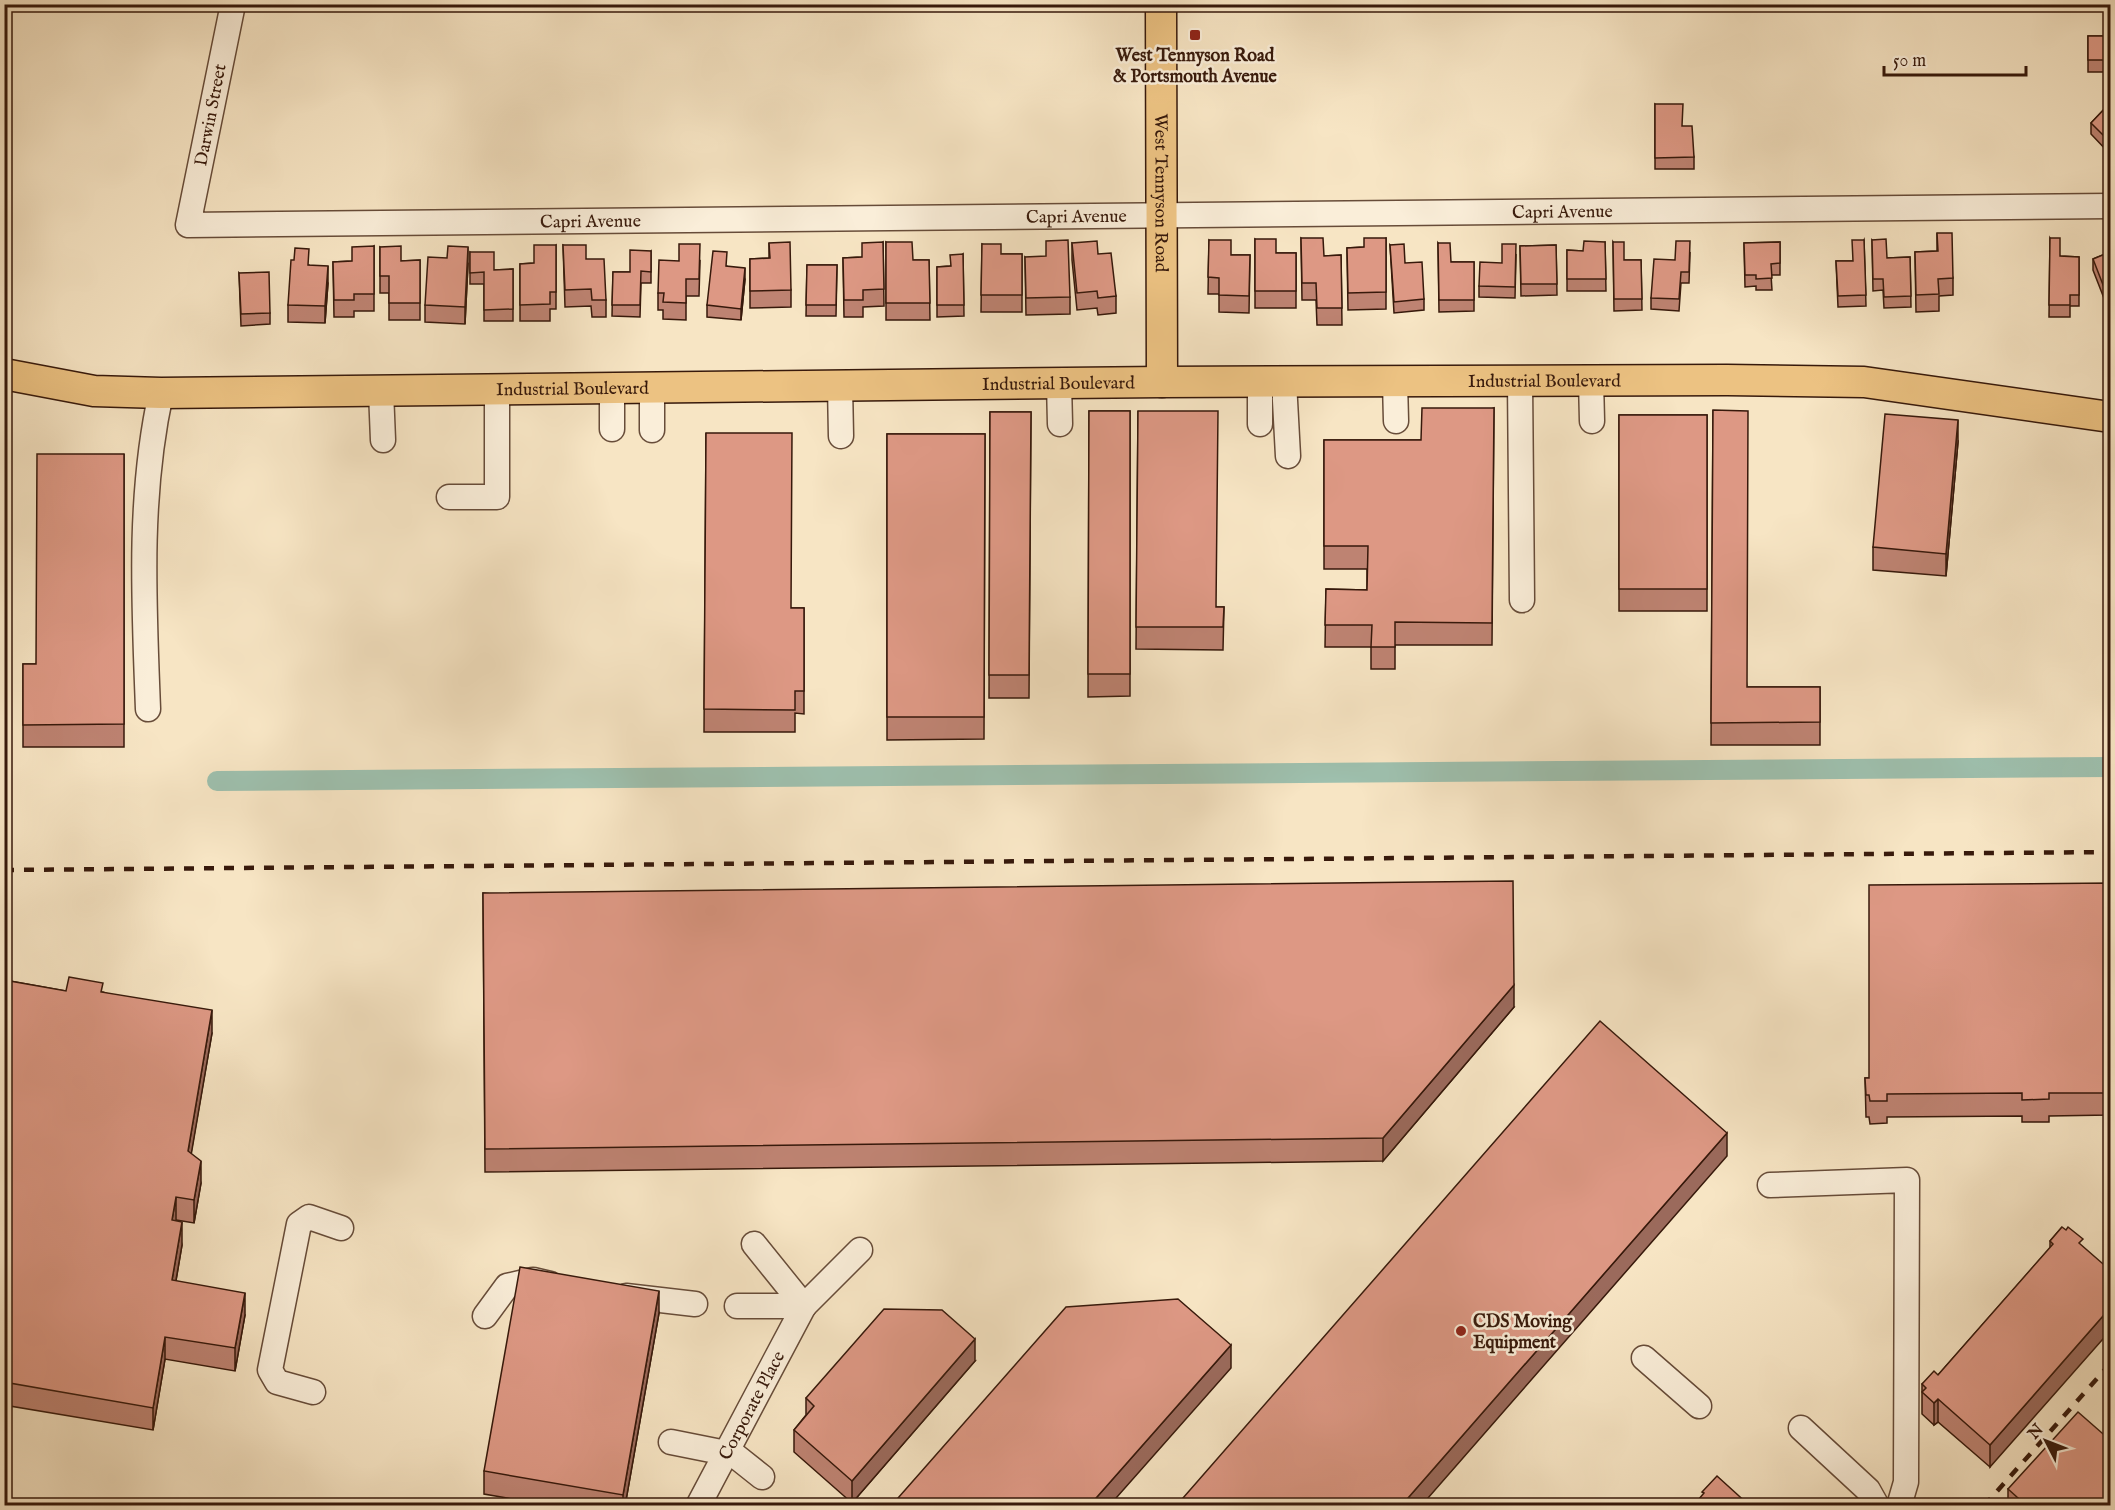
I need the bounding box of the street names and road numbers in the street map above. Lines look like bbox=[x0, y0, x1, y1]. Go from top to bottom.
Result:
street label: Darwin Street bbox=[190, 62, 233, 168]
street label: West Tennyson Road bbox=[1148, 114, 1172, 273]
street label: Capri Avenue bbox=[1512, 201, 1613, 225]
street label: Capri Avenue bbox=[1026, 206, 1127, 230]
street label: Capri Avenue bbox=[540, 211, 641, 235]
street label: Industrial Boulevard bbox=[1468, 370, 1621, 394]
street label: Industrial Boulevard bbox=[982, 372, 1135, 397]
street label: Industrial Boulevard bbox=[496, 378, 649, 402]
street label: Corporate Place bbox=[714, 1347, 791, 1465]

